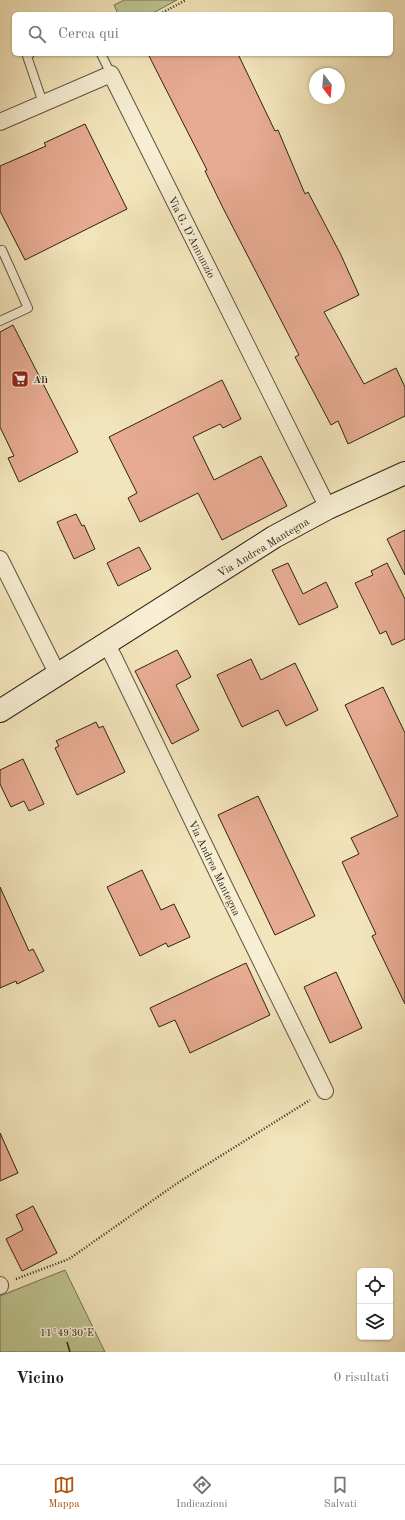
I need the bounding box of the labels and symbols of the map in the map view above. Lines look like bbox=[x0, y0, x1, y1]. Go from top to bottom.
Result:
north arrow bbox=[309, 68, 345, 104]
street label: Via G. D'Annunzio bbox=[165, 195, 216, 280]
supermarket icon: Alì bbox=[10, 369, 30, 389]
place label: Alì bbox=[33, 375, 48, 386]
street label: Via Andrea Mantegna bbox=[216, 516, 312, 580]
street label: Via Andrea Mantegna bbox=[186, 819, 242, 919]
text: 11°49'30"E bbox=[40, 1328, 94, 1338]

